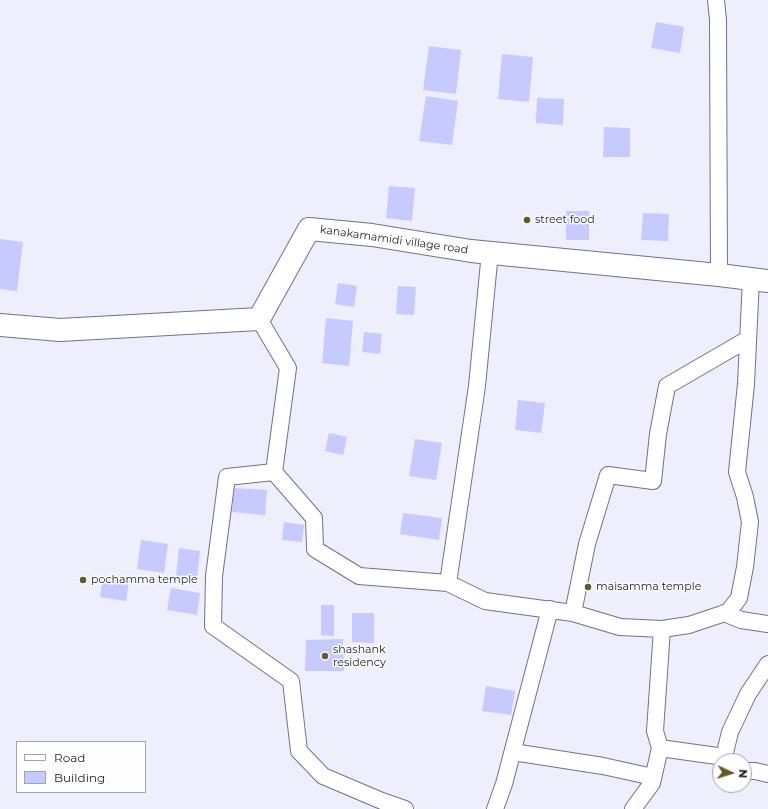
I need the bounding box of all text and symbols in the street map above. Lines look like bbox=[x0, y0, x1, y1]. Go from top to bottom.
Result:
place label: street food bbox=[535, 213, 595, 227]
marker: street food bbox=[522, 215, 532, 225]
street label: kanakamamidi village road bbox=[319, 223, 469, 257]
place label: pochamma temple bbox=[91, 573, 198, 587]
marker: pochamma temple bbox=[78, 575, 88, 585]
place label: maisamma temple bbox=[596, 580, 701, 594]
marker: maisamma temple bbox=[583, 582, 593, 592]
place label: shashank residency bbox=[333, 643, 386, 669]
marker: shashank residency bbox=[320, 651, 330, 661]
legend bbox=[16, 741, 146, 793]
text: Road bbox=[54, 750, 85, 765]
north arrow bbox=[712, 753, 752, 793]
text: N bbox=[736, 769, 750, 779]
text: Building bbox=[54, 770, 105, 785]

